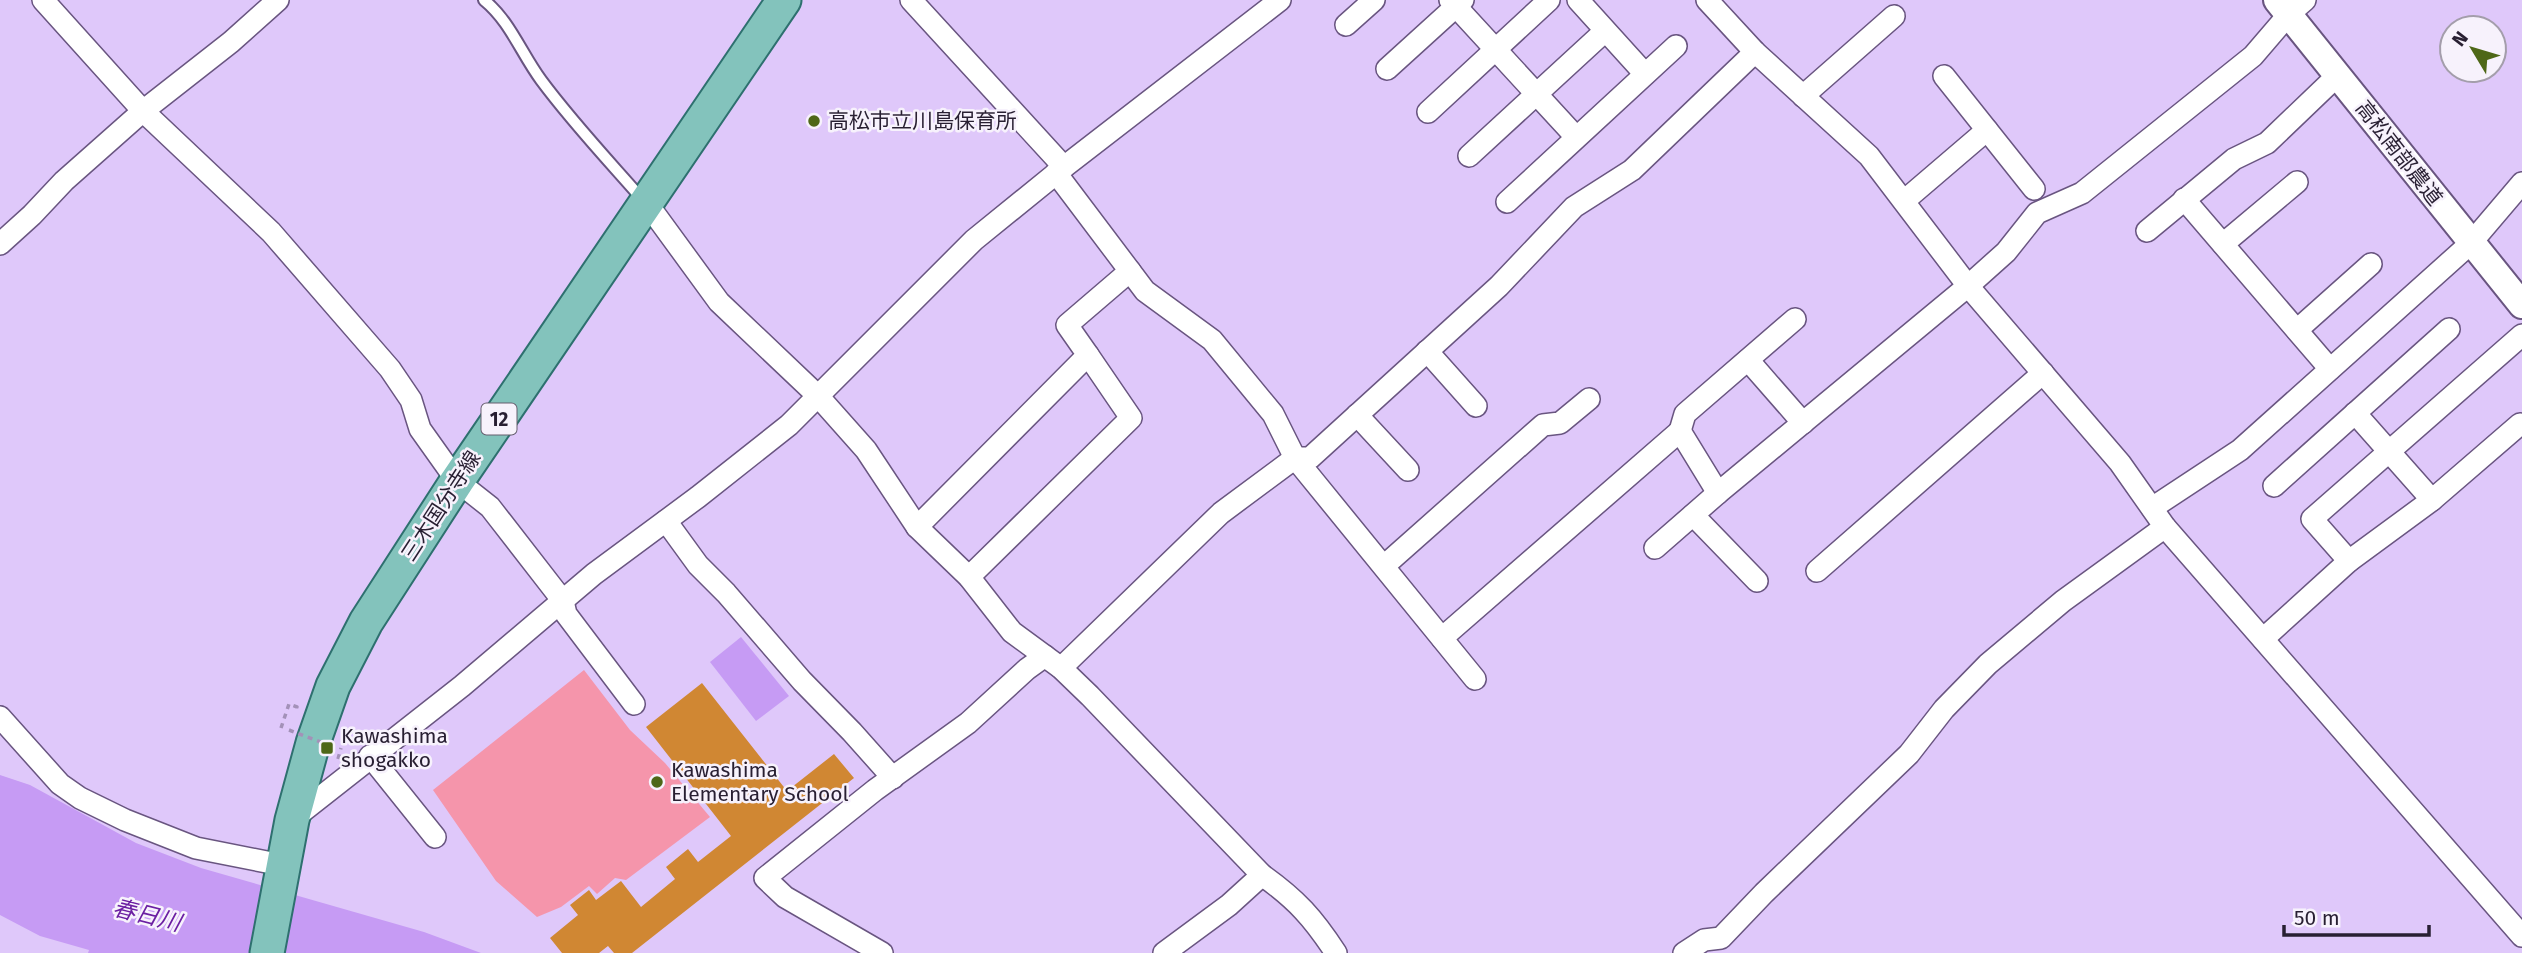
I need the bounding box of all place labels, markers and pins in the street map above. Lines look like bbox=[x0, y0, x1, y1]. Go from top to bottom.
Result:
place label: 高松市立川島保育所 bbox=[828, 108, 1017, 134]
marker: 高松市立川島保育所 bbox=[806, 113, 822, 129]
place label: Kawashima shogakko bbox=[341, 723, 448, 773]
marker: Kawashima shogakko bbox=[319, 740, 335, 756]
place label: Kawashima Elementary School bbox=[671, 757, 849, 807]
marker: Kawashima Elementary School bbox=[649, 774, 665, 790]

